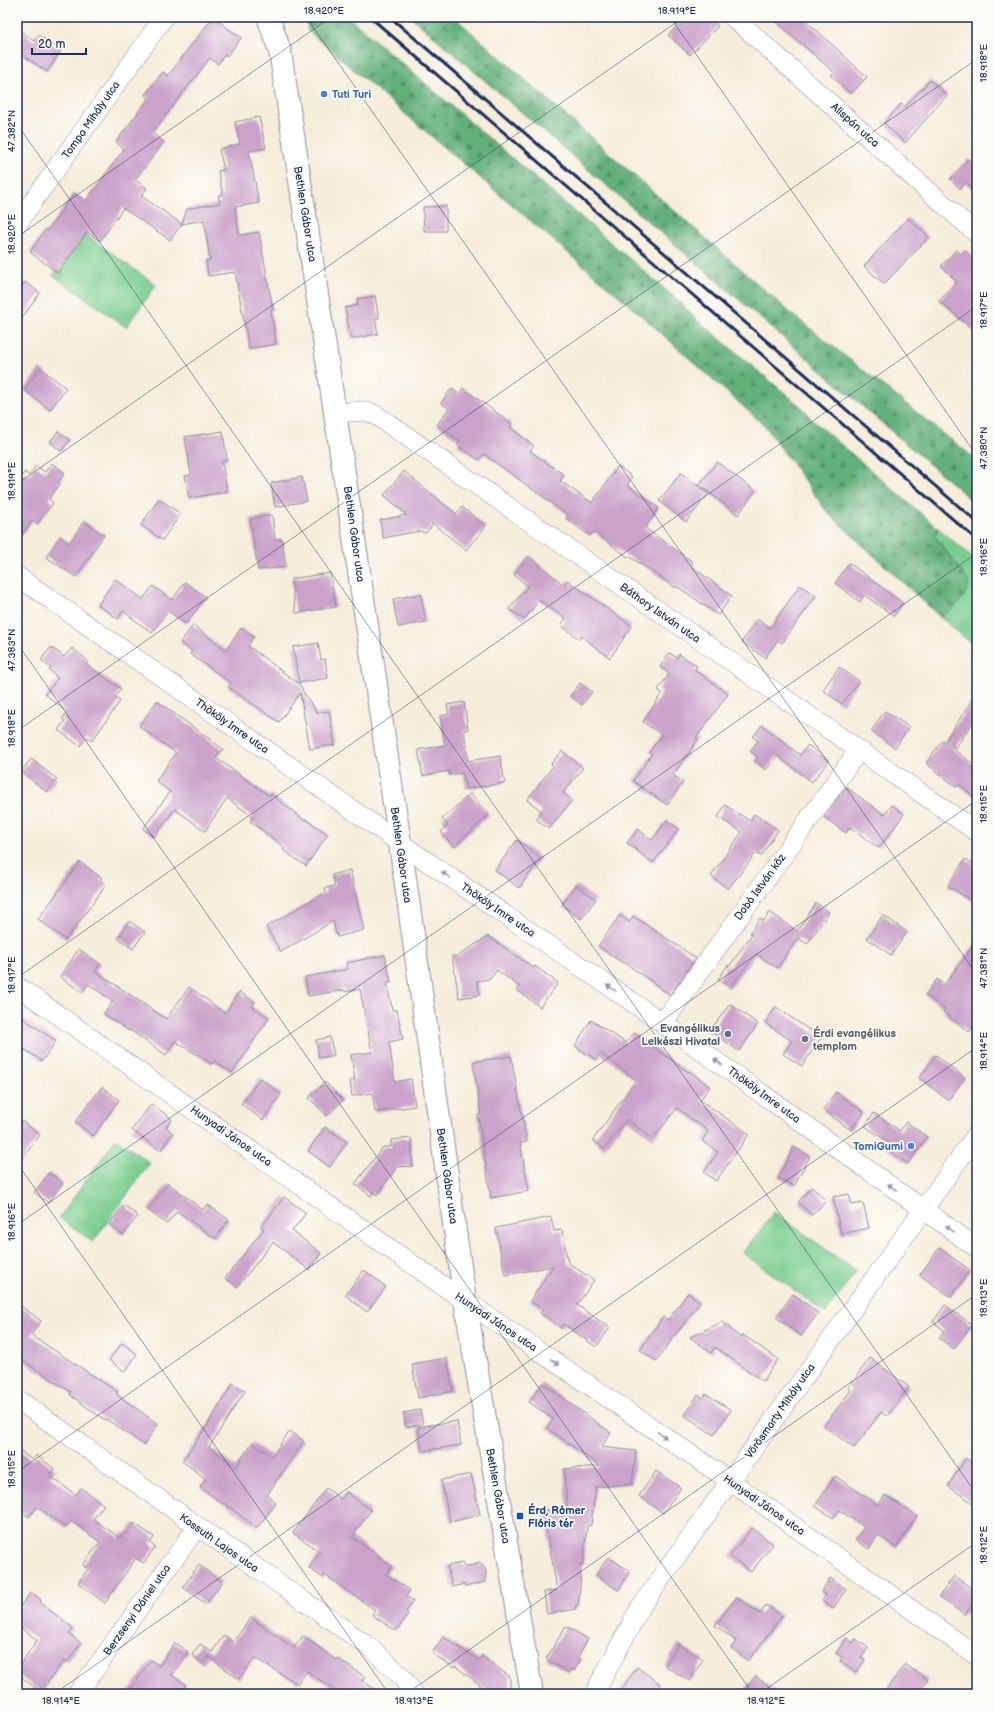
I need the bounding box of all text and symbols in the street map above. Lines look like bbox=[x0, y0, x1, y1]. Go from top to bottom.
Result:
text: 18.920°E bbox=[304, 5, 345, 17]
text: 18.919°E bbox=[658, 5, 697, 17]
scale bar bbox=[32, 30, 86, 56]
text: 20 m bbox=[38, 37, 65, 52]
text: 18.918°E bbox=[978, 43, 990, 82]
street label: Tompa Mihály utca bbox=[59, 79, 123, 161]
place label: Tuti Turi bbox=[332, 88, 371, 101]
marker: Tuti Turi bbox=[319, 89, 329, 99]
street label: Alispán utca bbox=[828, 100, 882, 150]
text: 47.382°N bbox=[6, 110, 18, 152]
street label: Bethlen Gábor utca bbox=[291, 165, 319, 263]
text: 18.920°E bbox=[6, 213, 18, 254]
text: 18.917°E bbox=[978, 291, 990, 329]
text: 47.380°N bbox=[978, 427, 990, 469]
text: 18.919°E bbox=[6, 461, 18, 500]
street label: Bethlen Gábor utca bbox=[341, 485, 367, 583]
text: 18.916°E bbox=[978, 537, 990, 576]
street label: Báthory István utca bbox=[617, 580, 703, 646]
text: 47.383°N bbox=[6, 628, 18, 672]
street label: Thököly Imre utca bbox=[193, 696, 271, 756]
text: 18.918°E bbox=[6, 708, 18, 747]
text: 18.915°E bbox=[978, 785, 990, 823]
street label: Bethlen Gábor utca bbox=[388, 806, 414, 904]
street label: Dobó István köz bbox=[732, 851, 789, 923]
one-way arrow bbox=[441, 871, 451, 879]
street label: Thököly Imre utca bbox=[458, 880, 538, 940]
text: 47.381°N bbox=[978, 948, 990, 988]
text: 18.917°E bbox=[6, 956, 18, 994]
one-way arrow bbox=[606, 984, 616, 992]
place label: Evangélikus Lelkészi Hivatal bbox=[641, 1022, 721, 1048]
place label: Érdi evangélikus templom bbox=[812, 1026, 896, 1053]
marker: Evangélikus Lelkészi Hivatal bbox=[723, 1029, 733, 1039]
text: 18.914°E bbox=[978, 1031, 990, 1070]
marker: Érdi evangélikus templom bbox=[800, 1034, 810, 1044]
one-way arrow bbox=[712, 1058, 723, 1066]
street label: Thököly Imre utca bbox=[725, 1064, 803, 1126]
street label: Hunyadi János utca bbox=[188, 1103, 274, 1169]
street label: Bethlen Gábor utca bbox=[434, 1127, 460, 1225]
place label: TomiGumi bbox=[853, 1140, 903, 1153]
marker: TomiGumi bbox=[906, 1141, 916, 1151]
one-way arrow bbox=[886, 1183, 897, 1191]
text: 18.916°E bbox=[6, 1202, 18, 1241]
one-way arrow bbox=[945, 1225, 955, 1233]
text: 18.913°E bbox=[978, 1278, 990, 1317]
street label: Hunyadi János utca bbox=[452, 1290, 540, 1354]
one-way arrow bbox=[550, 1358, 560, 1366]
street label: Vörösmarty Mihály utca bbox=[742, 1361, 818, 1461]
one-way arrow bbox=[657, 1431, 668, 1439]
street label: Bethlen Gábor utca bbox=[483, 1447, 513, 1545]
text: 18.915°E bbox=[6, 1450, 18, 1488]
street label: Hunyadi János utca bbox=[721, 1472, 807, 1538]
place label: Érd, Rómer Flóris tér bbox=[528, 1503, 586, 1530]
street label: Kossuth Lajos utca bbox=[177, 1511, 261, 1575]
marker: Érd, Rómer Flóris tér bbox=[515, 1511, 525, 1521]
text: 18.912°E bbox=[978, 1526, 990, 1564]
street label: Berzsenyi Dániel utca bbox=[101, 1562, 173, 1658]
text: 18.914°E bbox=[42, 1695, 81, 1707]
text: 18.913°E bbox=[395, 1695, 434, 1707]
text: 18.912°E bbox=[747, 1695, 785, 1707]

